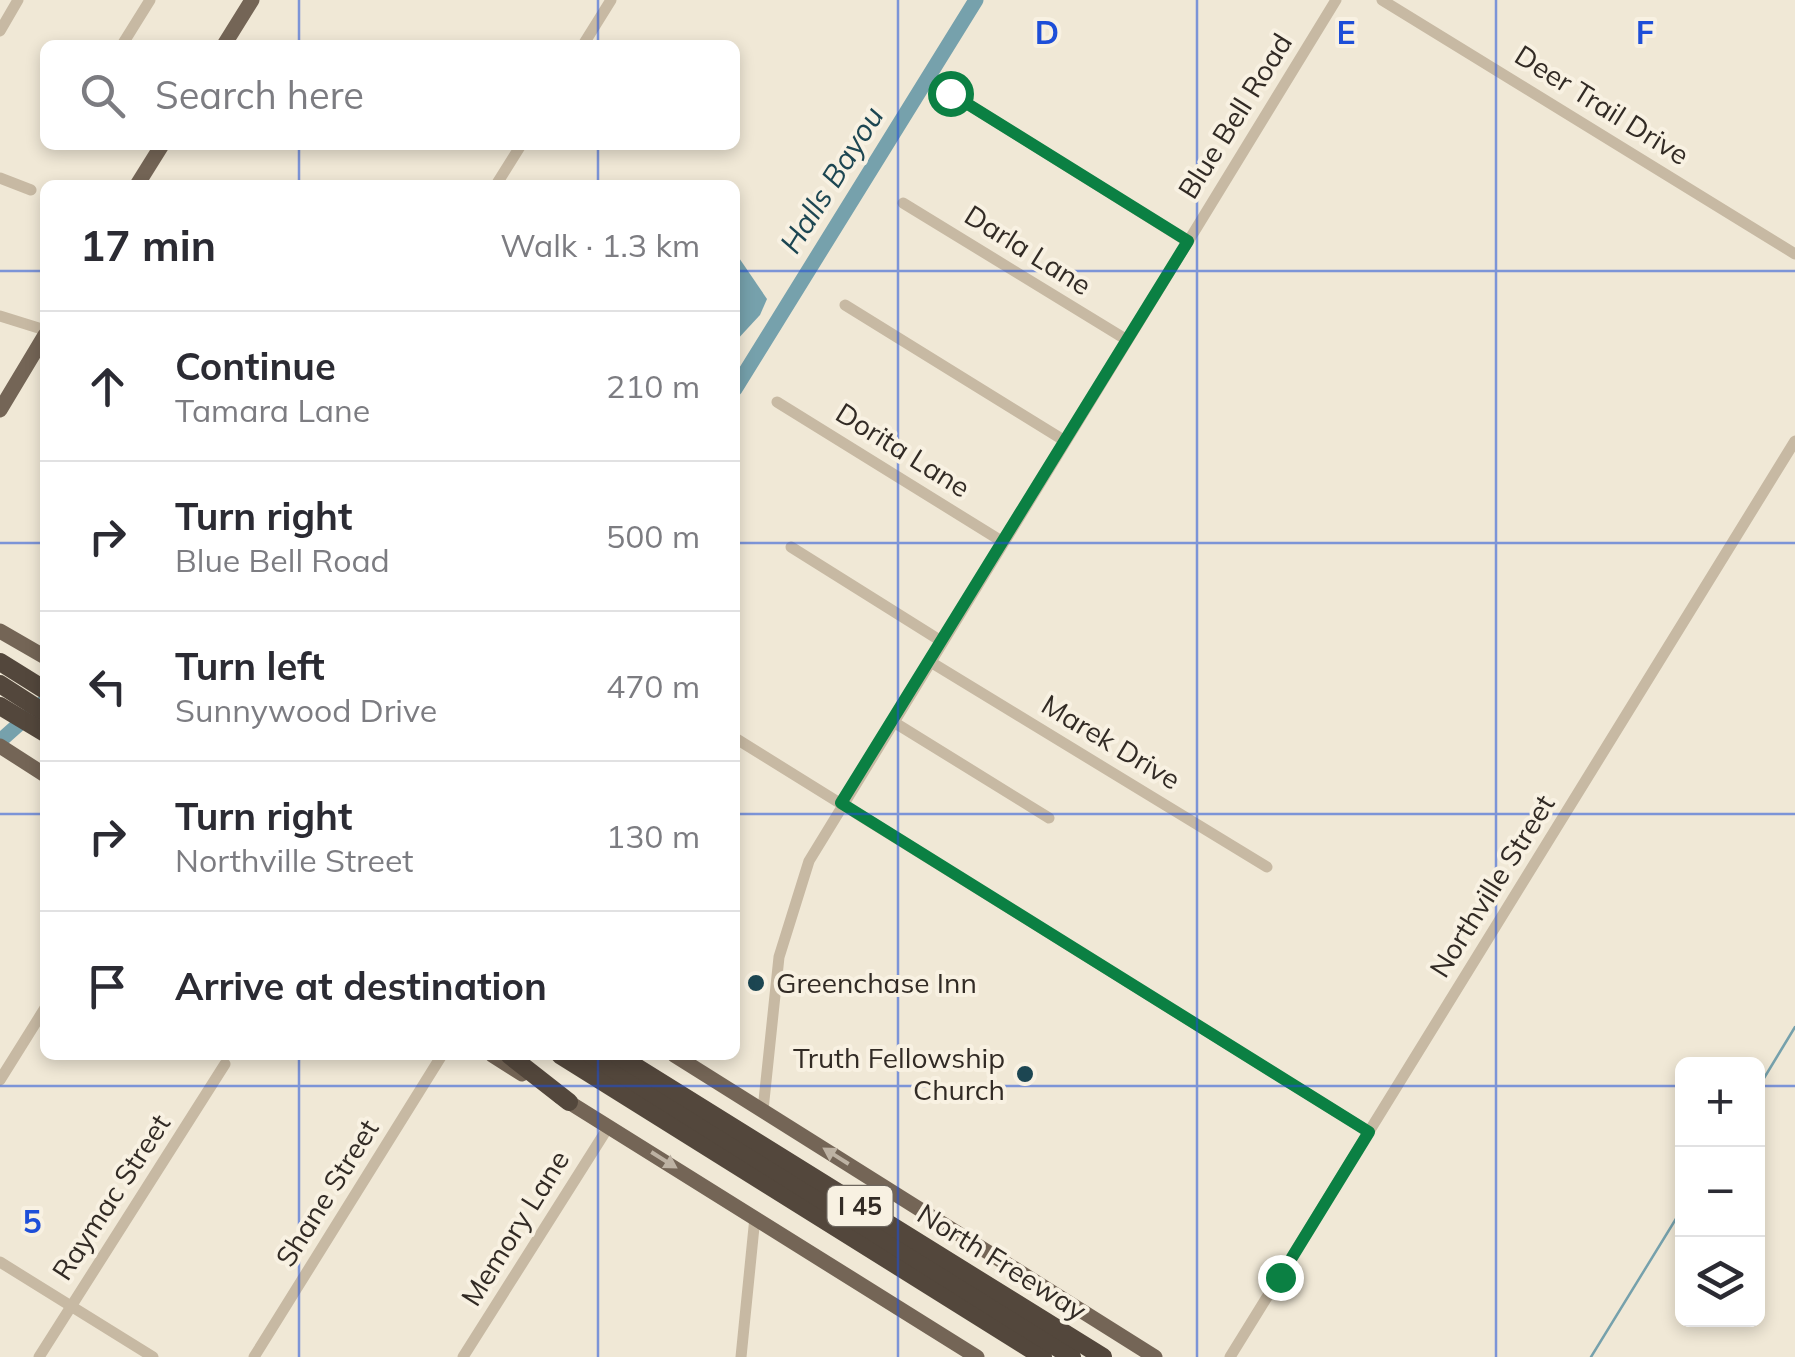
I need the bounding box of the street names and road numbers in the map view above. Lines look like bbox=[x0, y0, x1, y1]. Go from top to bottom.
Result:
street label: Blue Bell Road bbox=[1170, 27, 1299, 205]
street label: Deer Trail Drive bbox=[1509, 37, 1696, 172]
street label: Darla Lane bbox=[959, 197, 1098, 302]
street label: Dorita Lane bbox=[830, 395, 977, 505]
street label: Marek Drive bbox=[1036, 687, 1187, 797]
street label: Northville Street bbox=[1421, 788, 1562, 984]
street label: Raymac Street bbox=[44, 1107, 177, 1286]
street label: Shane Street bbox=[267, 1112, 386, 1273]
street label: Memory Lane bbox=[453, 1144, 576, 1312]
road number: I 45 bbox=[828, 1186, 892, 1226]
street label: North Freeway bbox=[911, 1196, 1093, 1328]

